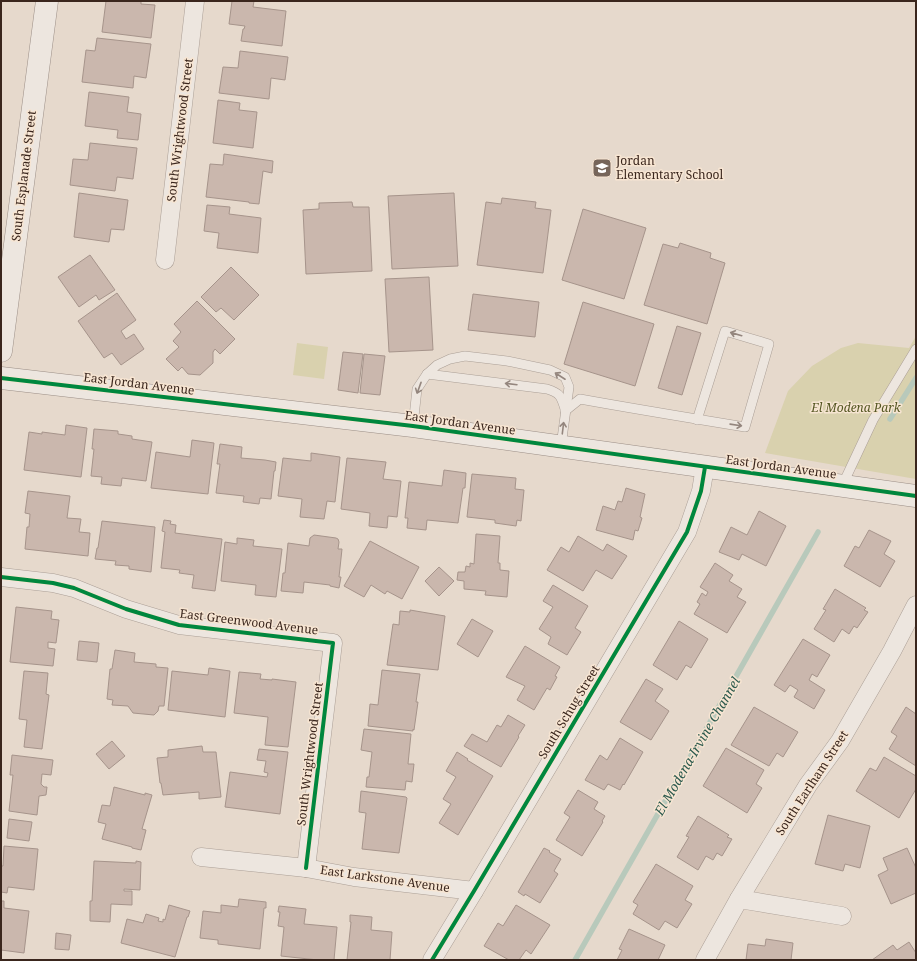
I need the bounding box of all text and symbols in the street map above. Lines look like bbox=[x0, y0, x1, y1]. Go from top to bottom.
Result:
street label: South Wrightwood Street bbox=[162, 57, 197, 203]
street label: South Esplanade Street bbox=[7, 110, 40, 242]
place label: Jordan Elementary School bbox=[615, 152, 724, 183]
school or university icon: Jordan Elementary School bbox=[591, 157, 613, 179]
one-way arrow bbox=[730, 330, 743, 337]
street label: East Jordan Avenue bbox=[83, 368, 196, 399]
one-way arrow bbox=[555, 372, 566, 380]
one-way arrow bbox=[505, 381, 518, 388]
one-way arrow bbox=[415, 382, 422, 395]
park label: El Modena Park bbox=[810, 399, 902, 416]
street label: East Jordan Avenue bbox=[404, 406, 517, 439]
one-way arrow bbox=[729, 421, 742, 429]
one-way arrow bbox=[559, 422, 567, 435]
street label: East Jordan Avenue bbox=[725, 450, 838, 483]
street label: East Greenwood Avenue bbox=[179, 605, 319, 638]
street label: South Schug Street bbox=[534, 662, 603, 762]
water label: El Modena-Irvine Channel bbox=[649, 673, 744, 819]
street label: South Wrightwood Street bbox=[292, 681, 327, 827]
street label: South Earlham Street bbox=[771, 727, 852, 838]
street label: East Larkstone Avenue bbox=[319, 861, 451, 896]

